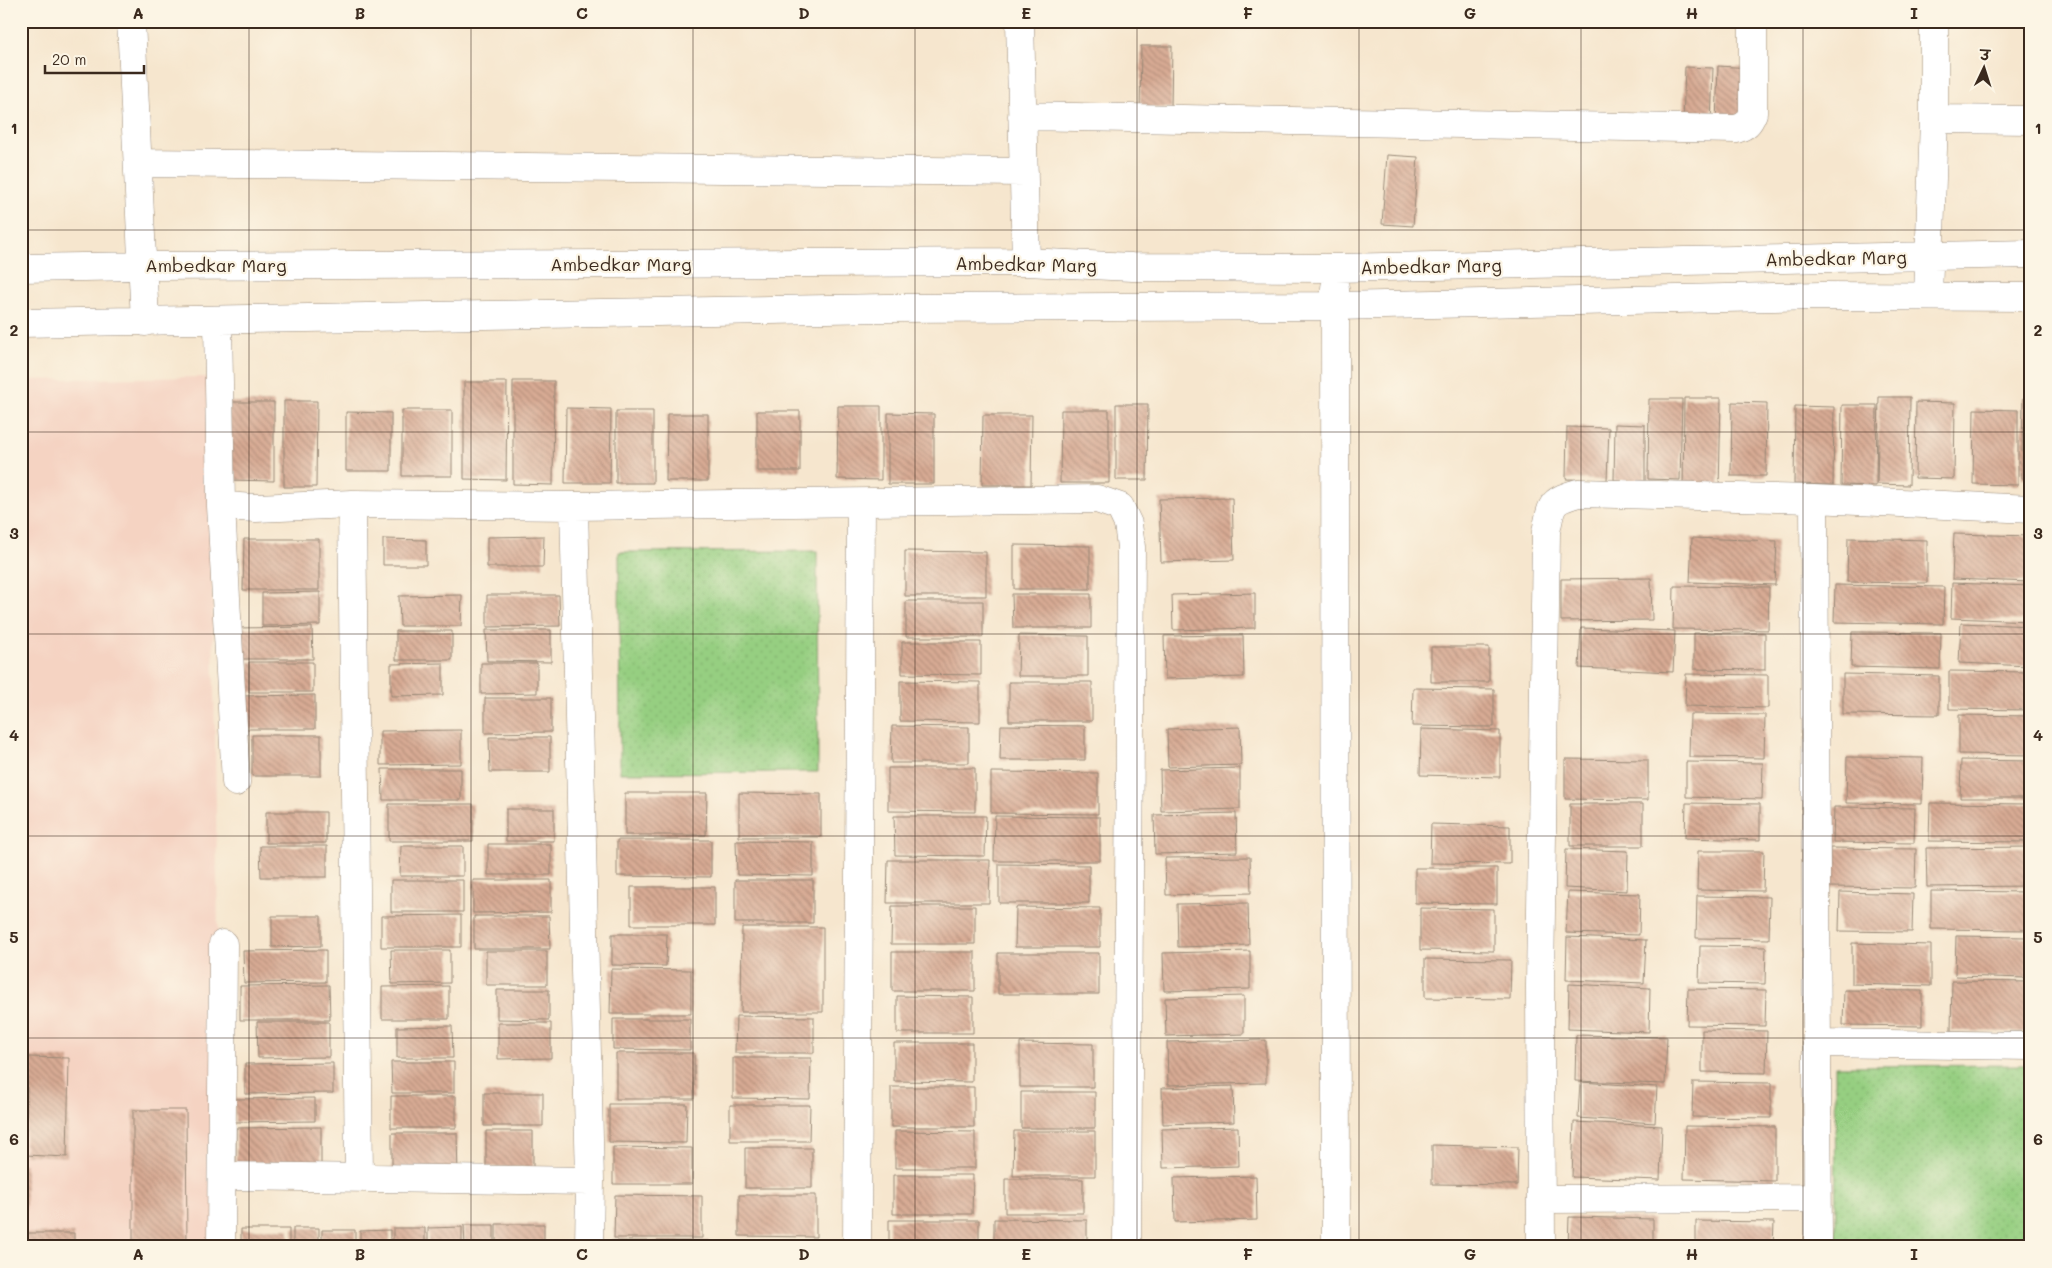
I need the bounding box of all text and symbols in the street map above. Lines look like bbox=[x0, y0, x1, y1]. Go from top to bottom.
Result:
text: A bbox=[132, 2, 144, 23]
text: B bbox=[355, 2, 365, 23]
text: C bbox=[576, 2, 588, 23]
text: D bbox=[798, 2, 810, 23]
text: E bbox=[1021, 2, 1031, 23]
text: F bbox=[1243, 2, 1253, 23]
text: G bbox=[1464, 2, 1476, 23]
text: H bbox=[1686, 2, 1698, 23]
text: I bbox=[1910, 2, 1918, 23]
scale bar bbox=[45, 42, 144, 74]
north arrow bbox=[1960, 42, 2010, 92]
text: उ bbox=[1978, 45, 1992, 64]
text: 20 m bbox=[52, 49, 86, 69]
text: 1 bbox=[10, 117, 18, 138]
text: 1 bbox=[2034, 117, 2042, 138]
street label: Ambedkar Marg bbox=[1765, 245, 1907, 271]
street label: Ambedkar Marg bbox=[955, 251, 1097, 277]
street label: Ambedkar Marg bbox=[550, 252, 692, 276]
street label: Ambedkar Marg bbox=[145, 253, 287, 277]
street label: Ambedkar Marg bbox=[1360, 253, 1502, 279]
text: 2 bbox=[10, 319, 19, 340]
text: 2 bbox=[2034, 319, 2043, 340]
text: 3 bbox=[9, 522, 19, 543]
text: 3 bbox=[2033, 522, 2043, 543]
text: 4 bbox=[9, 724, 19, 745]
text: 4 bbox=[2033, 724, 2043, 745]
text: 5 bbox=[9, 926, 19, 947]
text: 5 bbox=[2033, 926, 2043, 947]
text: 6 bbox=[9, 1128, 19, 1149]
text: 6 bbox=[2033, 1128, 2043, 1149]
text: A bbox=[132, 1243, 144, 1264]
text: B bbox=[355, 1243, 365, 1264]
text: C bbox=[576, 1243, 588, 1264]
text: D bbox=[798, 1243, 810, 1264]
text: E bbox=[1021, 1243, 1031, 1264]
text: F bbox=[1243, 1243, 1253, 1264]
text: G bbox=[1464, 1243, 1476, 1264]
text: H bbox=[1686, 1243, 1698, 1264]
text: I bbox=[1910, 1243, 1918, 1264]

